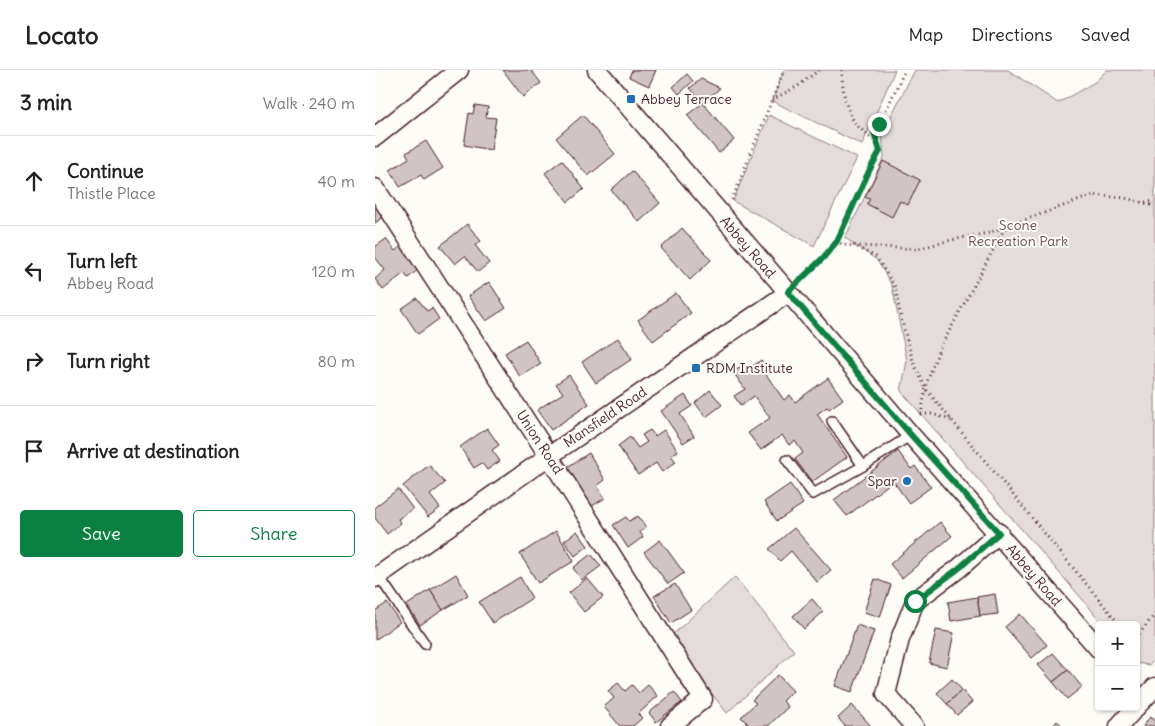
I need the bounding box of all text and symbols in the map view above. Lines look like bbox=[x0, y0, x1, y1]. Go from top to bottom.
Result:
text: Locato bbox=[25, 20, 99, 50]
text: Map bbox=[908, 23, 943, 46]
text: Directions bbox=[971, 23, 1053, 46]
text: Saved bbox=[1081, 23, 1130, 46]
text: 3 min bbox=[20, 89, 72, 116]
place label: Abbey Terrace bbox=[641, 90, 732, 108]
text: Walk · 240 m bbox=[263, 93, 355, 113]
marker: Abbey Terrace bbox=[625, 93, 637, 105]
route end bbox=[868, 113, 891, 136]
text: Continue bbox=[67, 159, 144, 183]
icon: ahead bbox=[20, 167, 48, 195]
text: 40 m bbox=[317, 171, 355, 191]
text: Thistle Place bbox=[67, 183, 156, 203]
street label: Abbey Road bbox=[716, 212, 780, 282]
park label: Scone Recreation Park bbox=[968, 216, 1068, 250]
text: Turn left bbox=[67, 249, 137, 273]
icon: left bbox=[20, 257, 48, 285]
text: 120 m bbox=[312, 261, 355, 281]
text: Abbey Road bbox=[67, 273, 154, 293]
icon: right bbox=[20, 347, 48, 375]
text: Turn right bbox=[67, 349, 150, 373]
text: 80 m bbox=[317, 351, 355, 371]
place label: RDM Institute bbox=[706, 359, 793, 377]
marker: RDM Institute bbox=[690, 362, 702, 374]
street label: Mansfield Road bbox=[560, 383, 650, 451]
street label: Union Road bbox=[513, 407, 567, 477]
icon: arrive bbox=[20, 437, 48, 465]
text: Arrive at destination bbox=[67, 439, 240, 463]
place label: Spar bbox=[868, 472, 897, 490]
marker: Spar bbox=[901, 475, 913, 487]
button: Save bbox=[20, 510, 183, 557]
button: Share bbox=[193, 510, 355, 557]
street label: Abbey Road bbox=[1002, 540, 1066, 610]
route start bbox=[904, 590, 927, 613]
map controls bbox=[1095, 621, 1140, 711]
button: + bbox=[1095, 621, 1140, 666]
button: − bbox=[1095, 666, 1140, 711]

